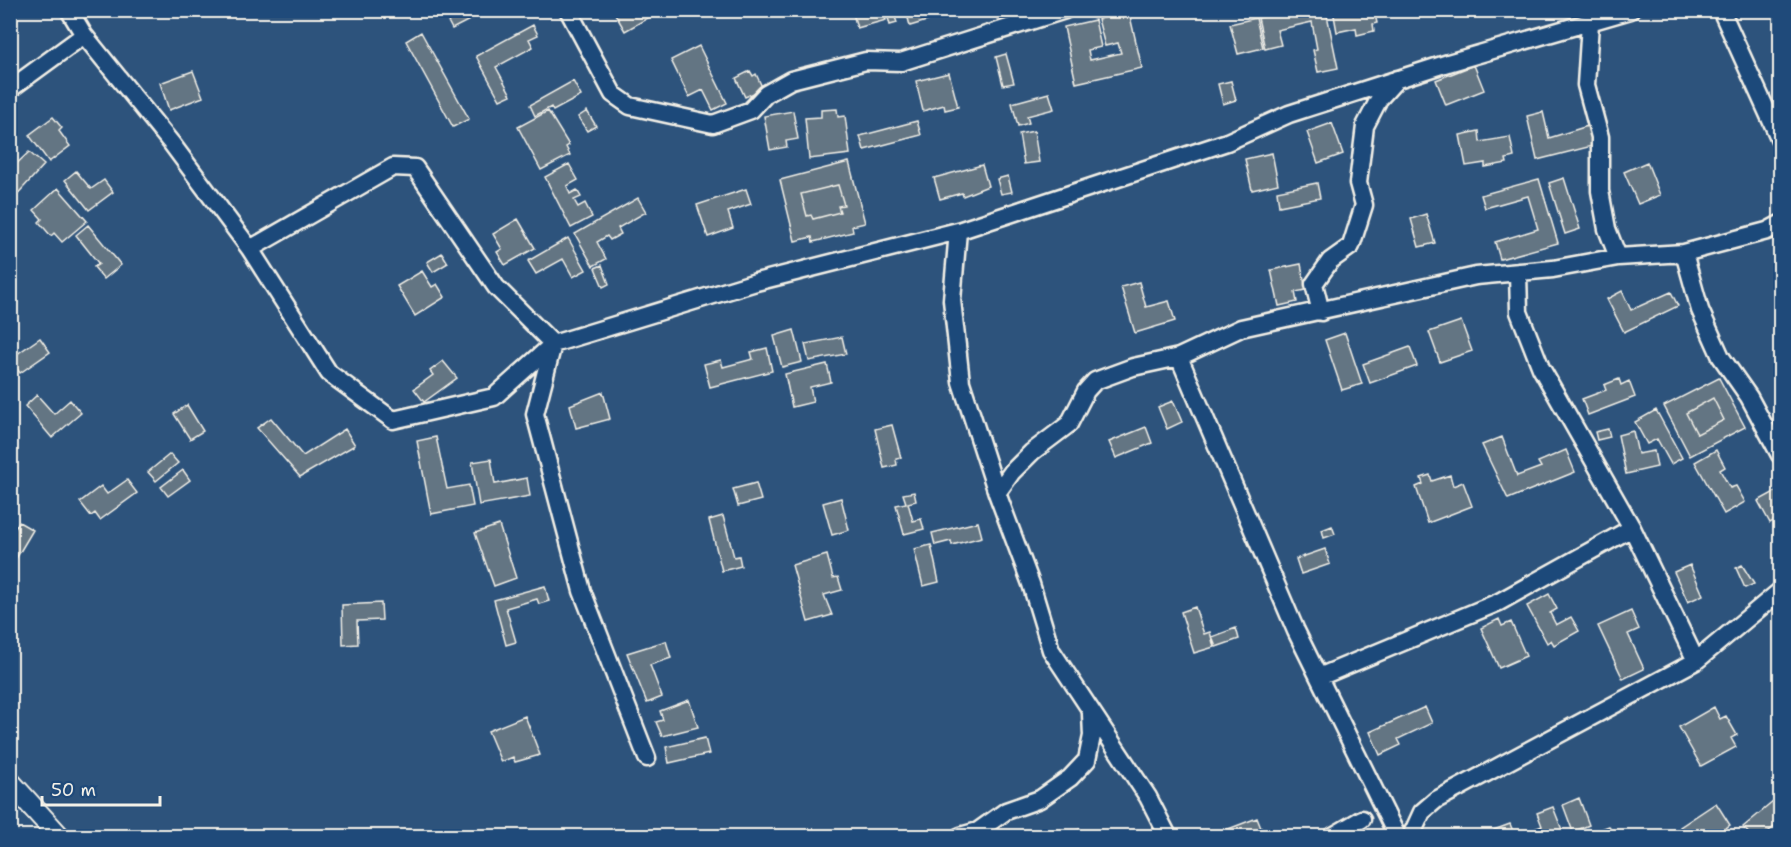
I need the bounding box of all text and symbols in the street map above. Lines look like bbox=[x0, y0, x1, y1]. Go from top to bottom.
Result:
scale bar bbox=[42, 769, 160, 807]
text: 50 m bbox=[51, 778, 96, 802]

